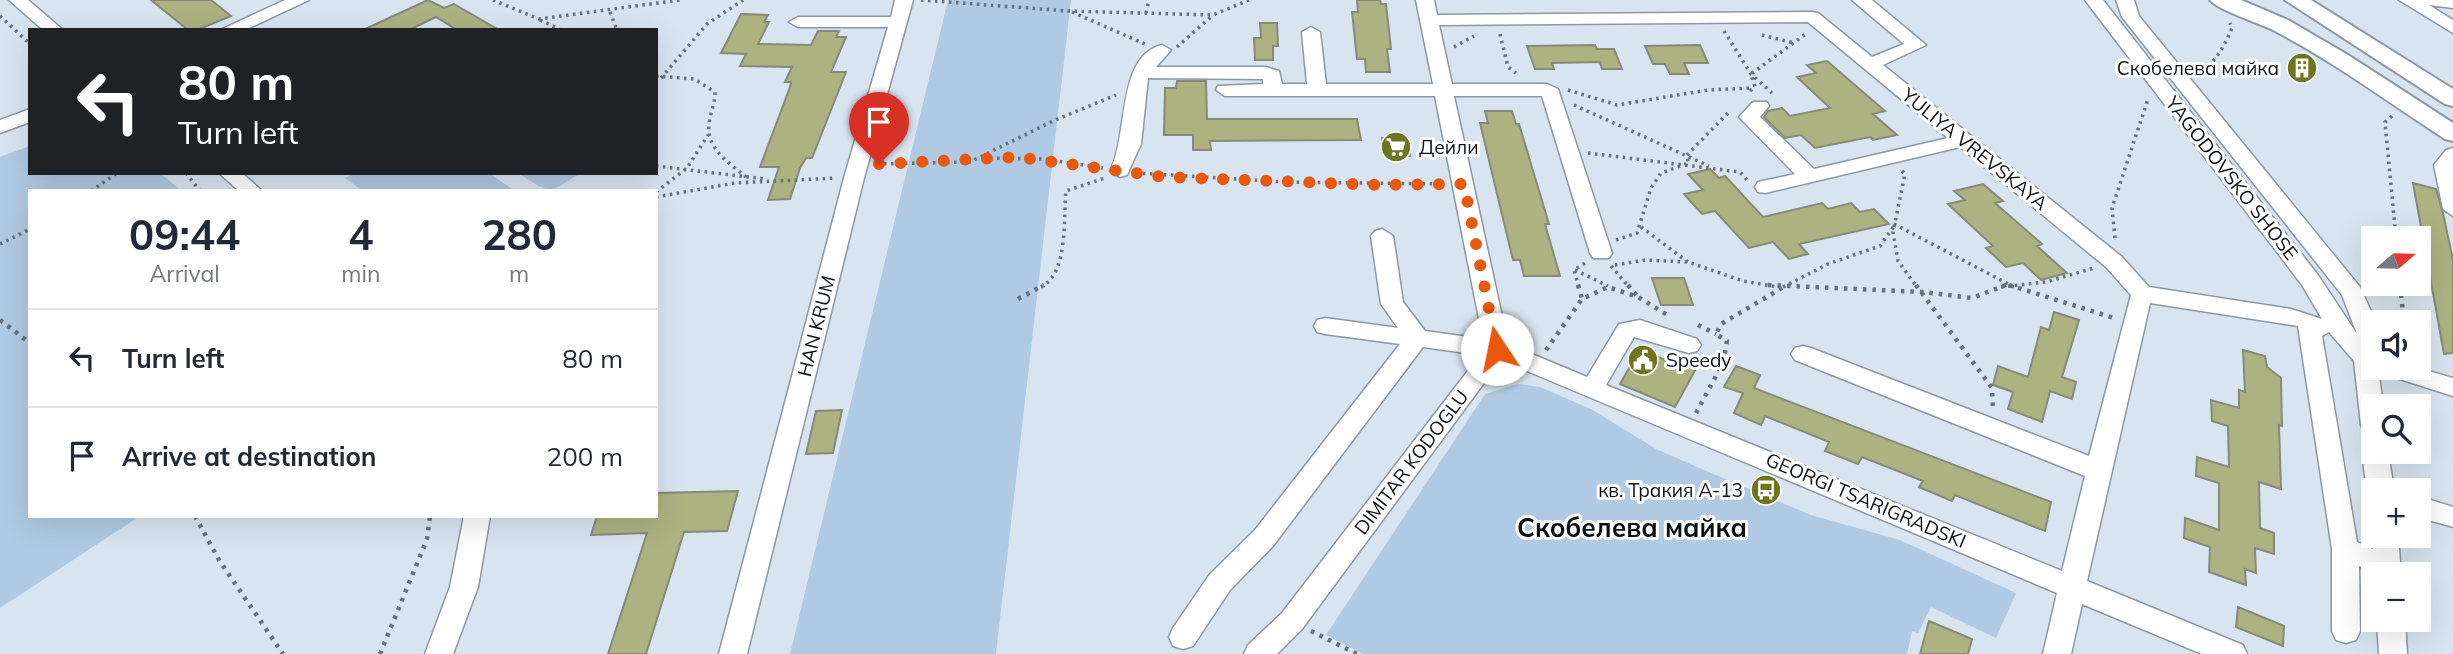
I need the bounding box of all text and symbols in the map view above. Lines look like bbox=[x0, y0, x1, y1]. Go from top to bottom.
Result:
text: 80 m bbox=[178, 51, 294, 112]
building icon: Скобелева майка bbox=[2285, 51, 2319, 85]
icon: left bbox=[63, 56, 154, 147]
place label: Скобелева майка bbox=[2117, 56, 2279, 80]
street label: YULIYA VREVSKAYA bbox=[1896, 82, 2053, 215]
street label: YAGODOVSKO SHOSE bbox=[2160, 91, 2303, 265]
pin bbox=[849, 92, 909, 164]
icon: arrive bbox=[860, 103, 898, 141]
text: Turn left bbox=[178, 112, 298, 152]
supermarket icon: Дейли bbox=[1379, 130, 1413, 164]
place label: Дейли bbox=[1419, 135, 1479, 159]
text: 09:44 bbox=[129, 208, 240, 261]
text: 4 bbox=[348, 208, 373, 261]
text: 280 bbox=[481, 208, 557, 261]
north arrow bbox=[2361, 226, 2431, 296]
map controls bbox=[2361, 226, 2431, 632]
text: Arrival bbox=[149, 259, 220, 288]
text: min bbox=[341, 259, 380, 288]
text: m bbox=[509, 259, 529, 288]
street label: HAN KRUM bbox=[792, 273, 840, 379]
button: sound bbox=[2361, 310, 2431, 380]
position arrow bbox=[1460, 312, 1534, 386]
icon: left bbox=[63, 339, 101, 377]
text: Turn left bbox=[122, 342, 224, 375]
text: 80 m bbox=[562, 342, 623, 375]
public building icon: Speedy bbox=[1626, 343, 1660, 377]
place label: Speedy bbox=[1666, 348, 1731, 372]
street label: DIMITAR KODOGLU bbox=[1349, 385, 1473, 539]
button: search bbox=[2361, 394, 2431, 464]
icon: arrive bbox=[63, 437, 101, 475]
text: Arrive at destination bbox=[122, 440, 377, 473]
text: 200 m bbox=[547, 440, 623, 473]
street label: GEORGI TSARIGRADSKI bbox=[1762, 447, 1970, 553]
bus stop icon: кв. Тракия А-13 bbox=[1749, 473, 1783, 507]
place label: кв. Тракия А-13 bbox=[1598, 478, 1743, 502]
button: + bbox=[2361, 478, 2431, 548]
district label: Скобелева майка bbox=[1517, 511, 1747, 544]
button: − bbox=[2361, 562, 2431, 632]

